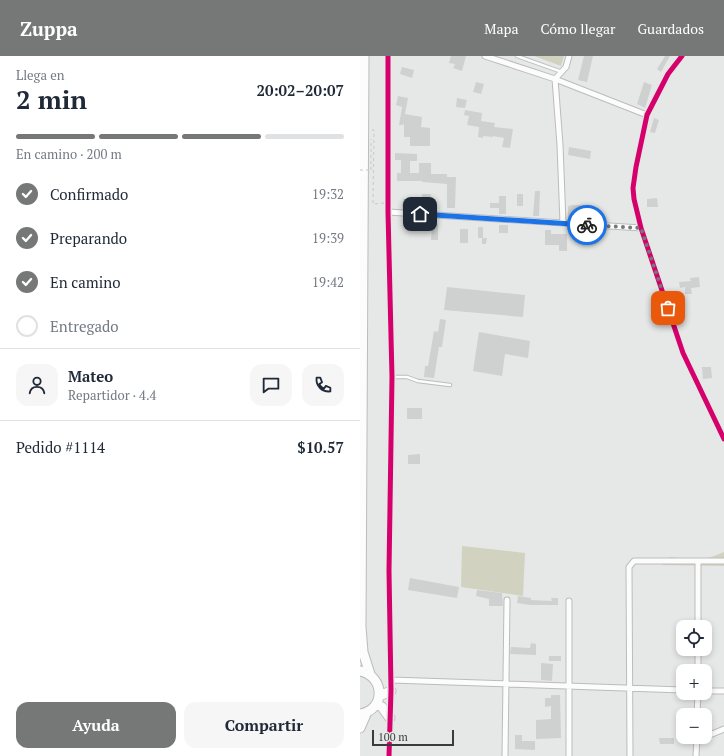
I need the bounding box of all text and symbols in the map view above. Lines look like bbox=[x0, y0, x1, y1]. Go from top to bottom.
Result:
text: Zuppa bbox=[20, 16, 78, 41]
text: Mapa bbox=[484, 19, 519, 38]
text: Cómo llegar bbox=[541, 19, 615, 38]
text: Guardados bbox=[637, 19, 704, 38]
text: Llega en bbox=[16, 66, 64, 84]
text: 20:02–20:07 bbox=[257, 80, 344, 100]
text: 2 min bbox=[16, 82, 87, 116]
text: En camino · 200 m bbox=[16, 145, 122, 163]
icon: check bbox=[16, 183, 38, 205]
text: Confirmado bbox=[50, 184, 128, 204]
text: 19:32 bbox=[312, 185, 344, 203]
pin bbox=[403, 197, 437, 231]
icon: home bbox=[409, 203, 431, 225]
courier bbox=[567, 205, 607, 245]
icon: bike bbox=[576, 214, 598, 236]
icon: check bbox=[16, 227, 38, 249]
text: Preparando bbox=[50, 228, 127, 248]
text: 19:39 bbox=[312, 229, 344, 247]
icon: check bbox=[16, 271, 38, 293]
text: En camino bbox=[50, 272, 121, 292]
text: 19:42 bbox=[312, 273, 344, 291]
pin bbox=[651, 291, 685, 325]
icon: bag bbox=[657, 297, 679, 319]
text: Entregado bbox=[50, 316, 119, 336]
button: person bbox=[16, 364, 58, 406]
button: chat bbox=[250, 364, 292, 406]
button: phone bbox=[302, 364, 344, 406]
text: Mateo bbox=[68, 366, 113, 386]
text: Repartidor · 4.4 bbox=[68, 386, 157, 404]
text: Pedido #1114 bbox=[16, 437, 105, 457]
text: $10.57 bbox=[297, 437, 344, 457]
map controls bbox=[676, 620, 712, 744]
button: locate bbox=[676, 620, 712, 656]
button: + bbox=[676, 664, 712, 700]
button: Ayuda bbox=[16, 702, 176, 748]
button: Compartir bbox=[184, 702, 344, 748]
button: − bbox=[676, 708, 712, 744]
scale bar bbox=[372, 728, 454, 747]
text: 100 m bbox=[378, 730, 408, 744]

